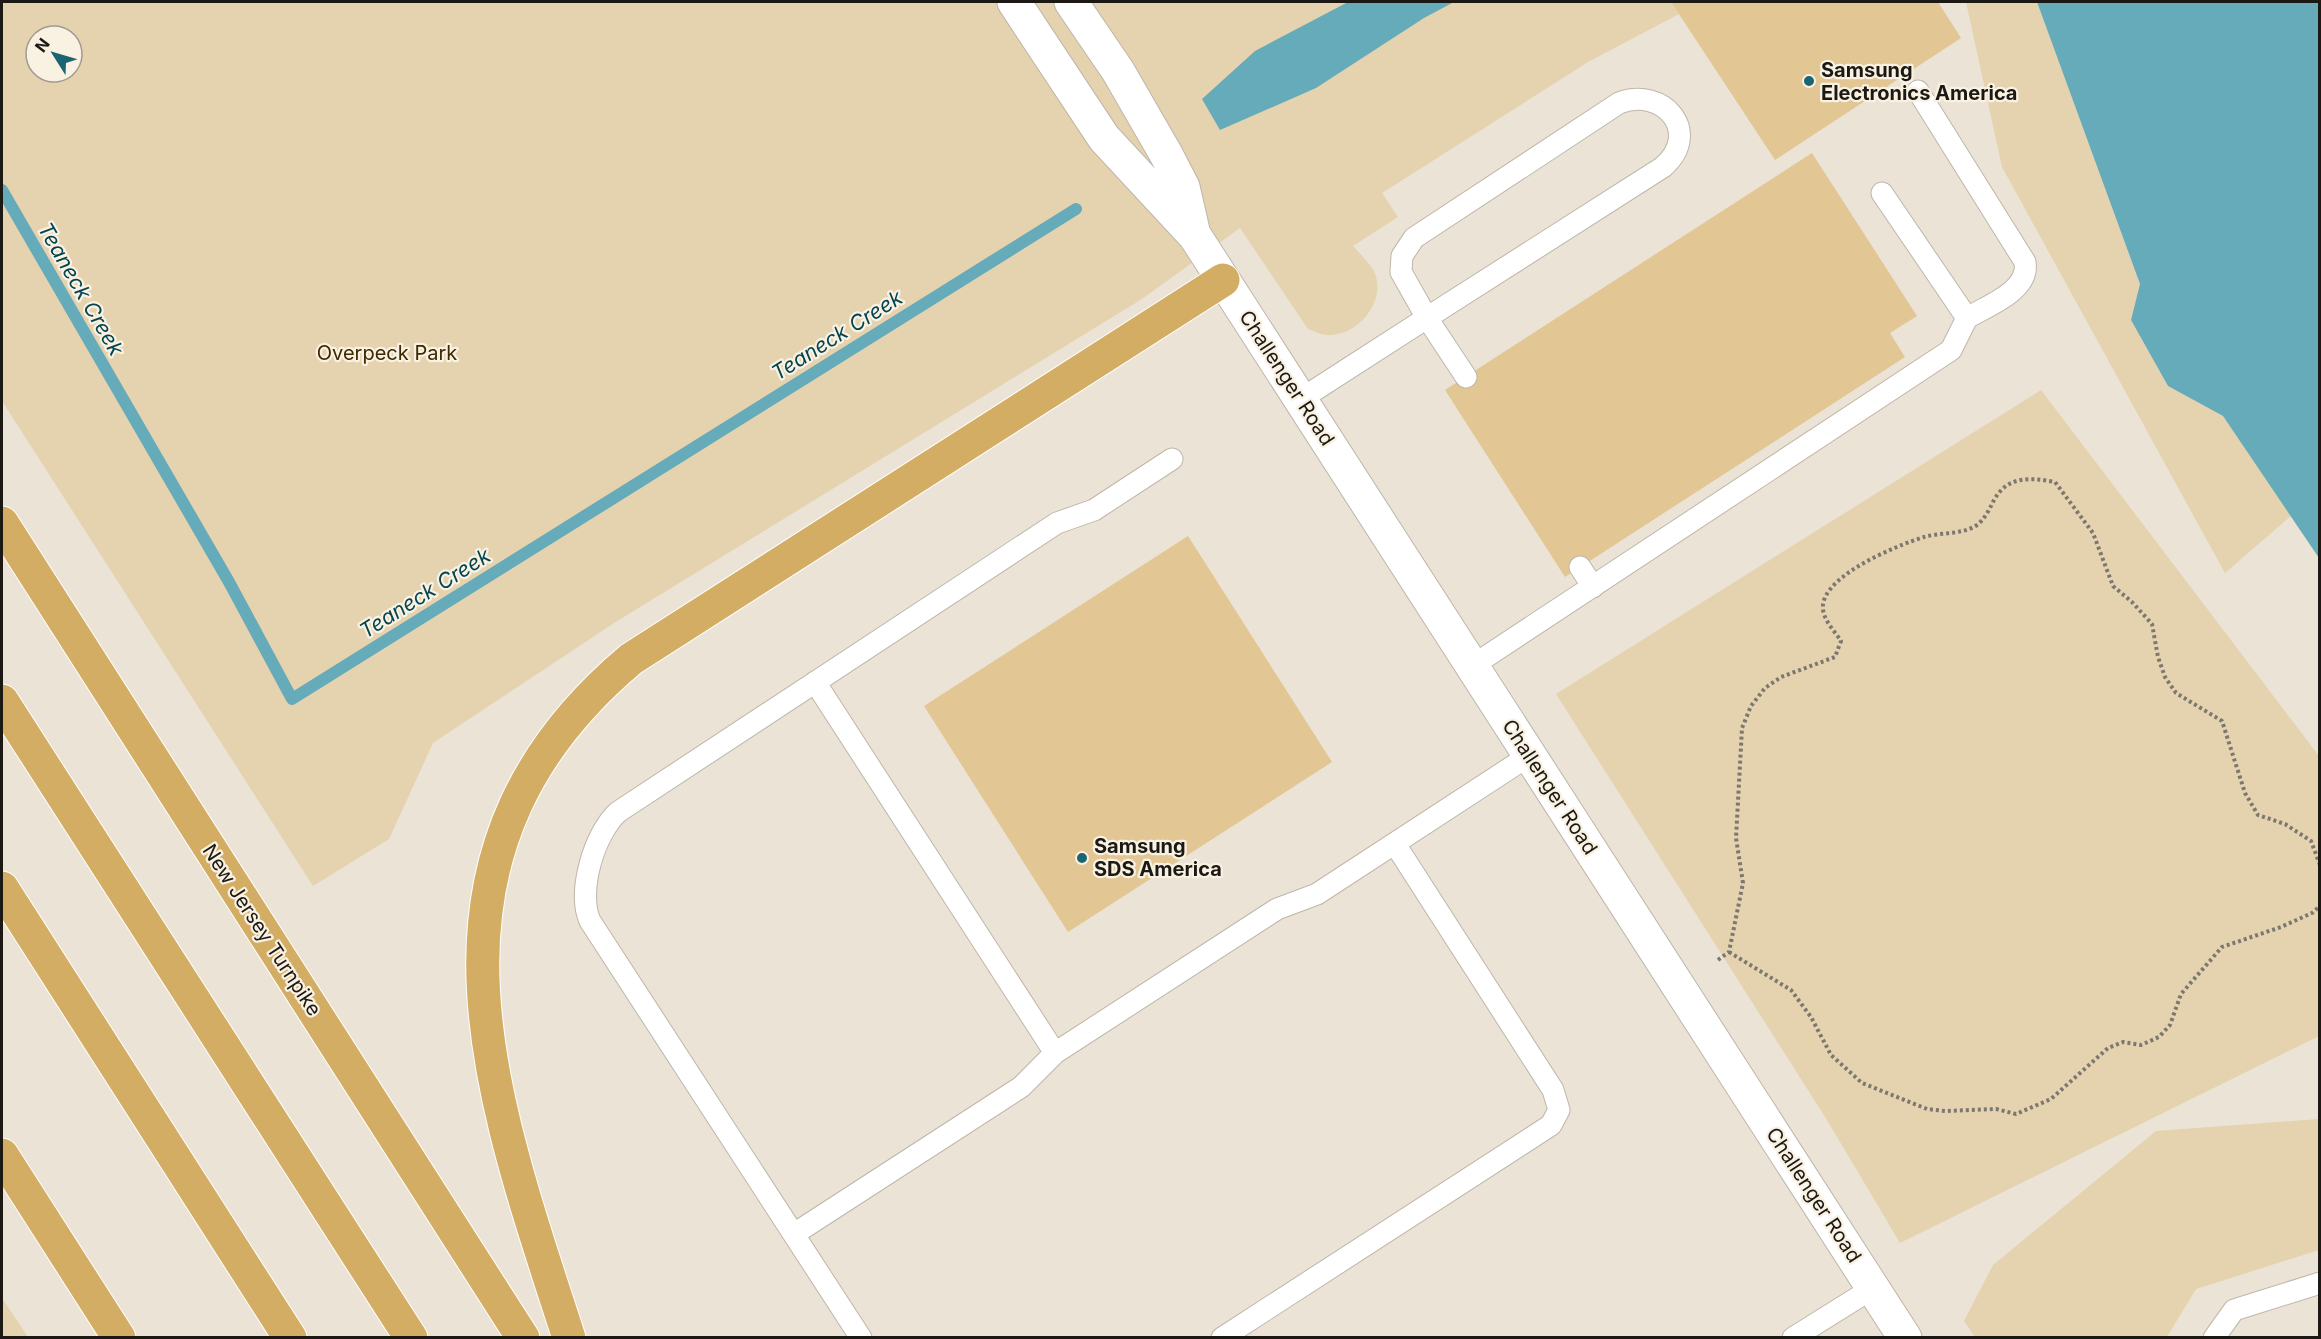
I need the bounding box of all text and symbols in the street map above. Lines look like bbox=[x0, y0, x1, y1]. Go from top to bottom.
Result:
north arrow bbox=[24, 24, 84, 84]
text: N bbox=[30, 34, 54, 56]
place label: Samsung Electronics America bbox=[1821, 58, 2017, 105]
marker: Samsung Electronics America bbox=[1802, 74, 1816, 88]
water label: Teaneck Creek bbox=[33, 218, 129, 360]
water label: Teaneck Creek bbox=[767, 285, 907, 385]
street label: Challenger Road bbox=[1234, 306, 1340, 450]
park label: Overpeck Park bbox=[317, 341, 457, 365]
water label: Teaneck Creek bbox=[355, 543, 495, 643]
street label: Challenger Road bbox=[1497, 715, 1603, 859]
place label: Samsung SDS America bbox=[1094, 834, 1222, 881]
street label: New Jersey Turnpike bbox=[198, 840, 326, 1020]
marker: Samsung SDS America bbox=[1075, 851, 1089, 865]
street label: Challenger Road bbox=[1761, 1123, 1867, 1267]

